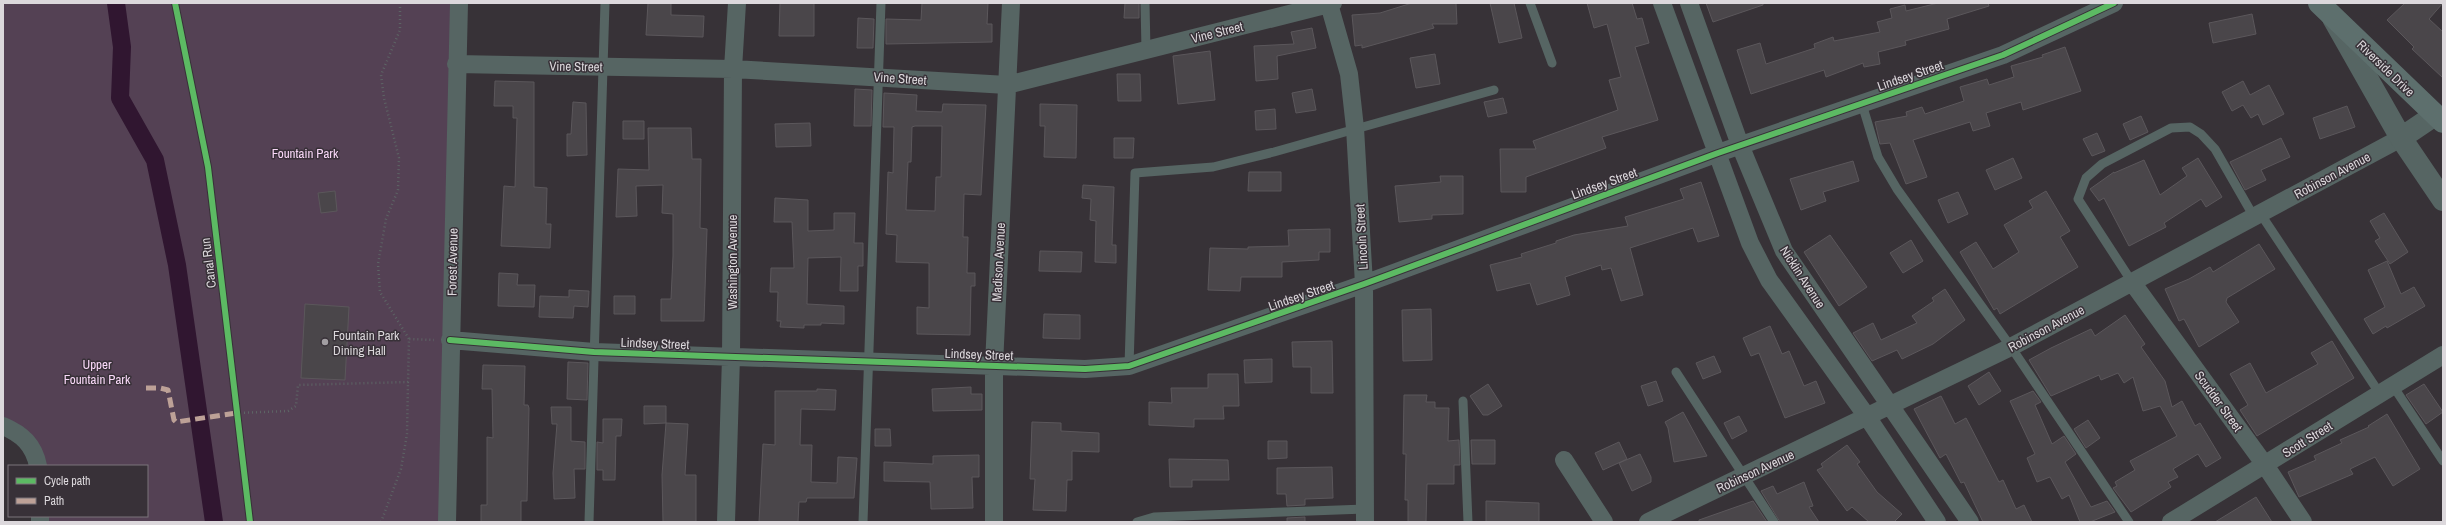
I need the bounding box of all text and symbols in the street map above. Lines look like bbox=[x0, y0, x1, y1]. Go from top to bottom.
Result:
street label: Vine Street bbox=[1189, 18, 1245, 47]
street label: Riverside Drive bbox=[2353, 37, 2418, 100]
street label: Lindsey Street bbox=[1875, 56, 1945, 95]
street label: Vine Street bbox=[549, 58, 603, 75]
street label: Vine Street bbox=[873, 68, 927, 89]
park label: Fountain Park bbox=[272, 145, 339, 162]
street label: Robinson Avenue bbox=[2291, 148, 2373, 203]
street label: Lindsey Street bbox=[1569, 164, 1639, 203]
street label: Lincoln Street bbox=[1351, 204, 1372, 270]
street label: Washington Avenue bbox=[724, 215, 741, 309]
street label: Madison Avenue bbox=[988, 222, 1009, 302]
street label: Forest Avenue bbox=[443, 228, 462, 296]
street label: Canal Run bbox=[197, 237, 220, 289]
street label: Nicklin Avenue bbox=[1776, 243, 1829, 312]
street label: Lindsey Street bbox=[1266, 276, 1336, 315]
street label: Robinson Avenue bbox=[2005, 301, 2087, 356]
place label: Fountain Park Dining Hall bbox=[333, 327, 400, 359]
street label: Lindsey Street bbox=[620, 334, 690, 353]
marker: Fountain Park Dining Hall bbox=[320, 337, 330, 347]
street label: Lindsey Street bbox=[944, 345, 1014, 364]
park label: Upper Fountain Park bbox=[64, 356, 131, 388]
street label: Scudder Street bbox=[2191, 368, 2246, 435]
street label: Scott Street bbox=[2279, 417, 2335, 461]
street label: Robinson Avenue bbox=[1714, 446, 1797, 497]
legend bbox=[8, 465, 148, 517]
text: Cycle path bbox=[44, 473, 91, 489]
text: Path bbox=[44, 493, 64, 509]

